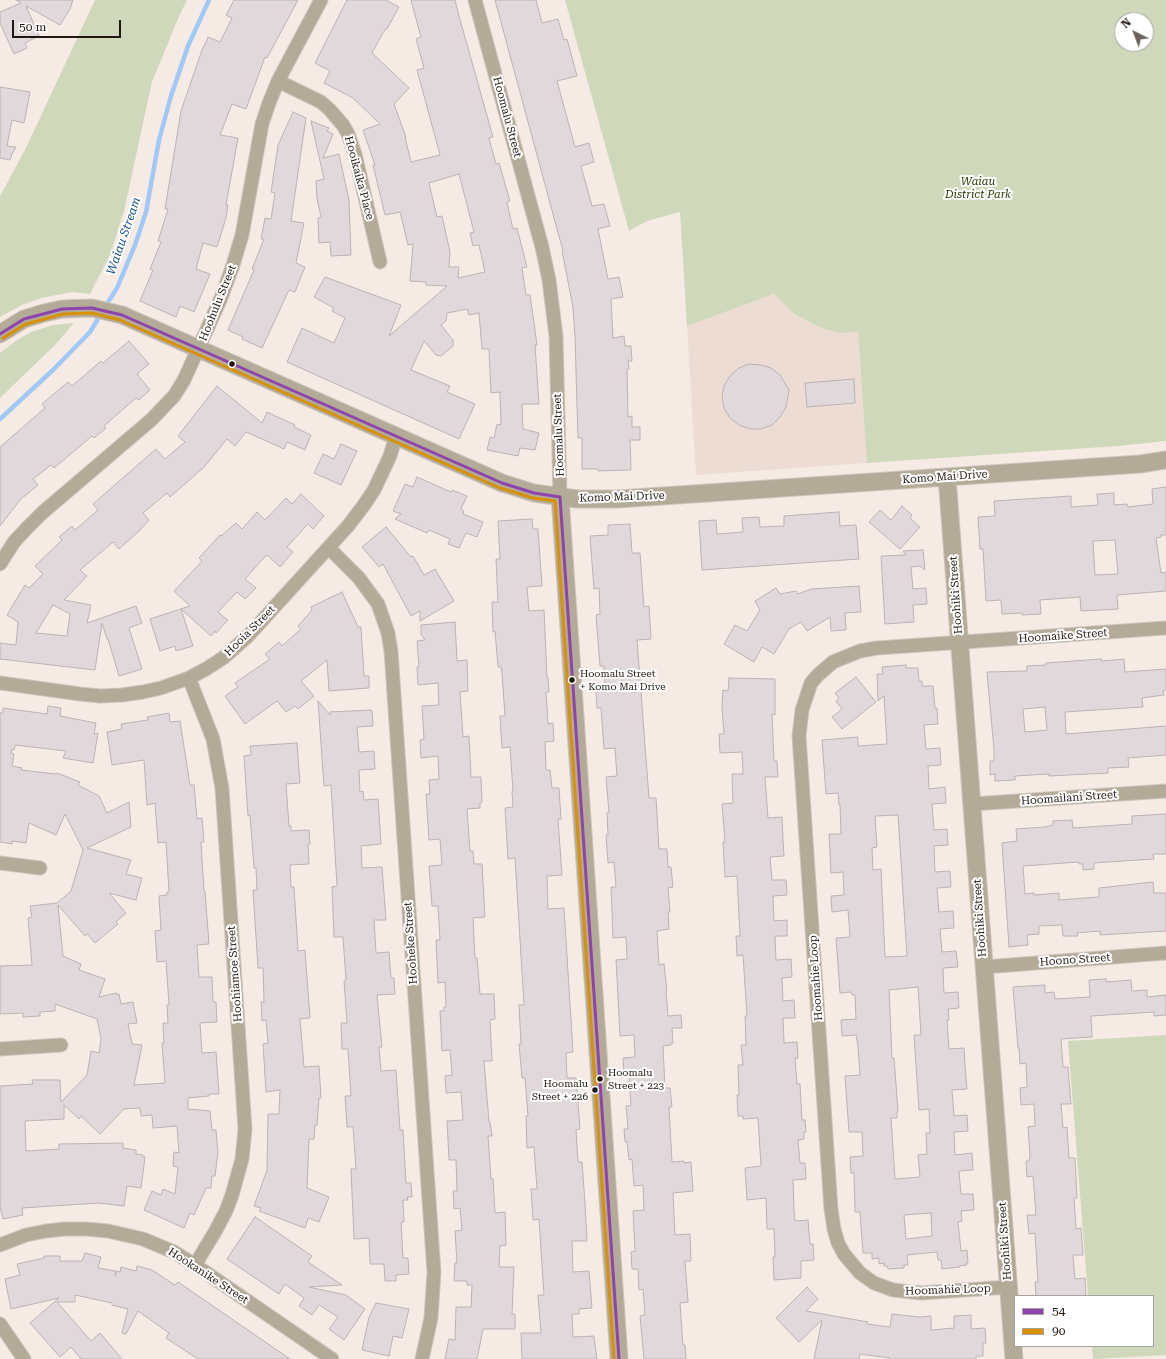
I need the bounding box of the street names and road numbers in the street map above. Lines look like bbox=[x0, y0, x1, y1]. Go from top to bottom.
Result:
street label: Hoomalu Street bbox=[490, 75, 524, 159]
street label: Hooikaika Place bbox=[342, 135, 376, 221]
street label: Hoohulu Street bbox=[197, 263, 239, 343]
street label: Hoomalu Street bbox=[551, 393, 567, 477]
street label: Komo Mai Drive bbox=[902, 467, 988, 487]
street label: Komo Mai Drive bbox=[579, 489, 665, 505]
street label: Hoohiki Street bbox=[947, 556, 965, 634]
street label: Hooia Street bbox=[222, 603, 278, 659]
street label: Hoomaike Street bbox=[1018, 626, 1108, 646]
street label: Hoomailani Street bbox=[1020, 788, 1118, 808]
street label: Hoohiki Street bbox=[971, 879, 989, 957]
street label: Hooheke Street bbox=[402, 901, 420, 985]
street label: Hoohiamoe Street bbox=[225, 926, 245, 1022]
street label: Hoomahie Loop bbox=[806, 935, 826, 1021]
street label: Hoono Street bbox=[1039, 951, 1111, 969]
street label: Hoohiki Street bbox=[996, 1202, 1014, 1280]
street label: Hookanike Street bbox=[166, 1245, 250, 1307]
street label: Hoomahie Loop bbox=[905, 1282, 991, 1298]

